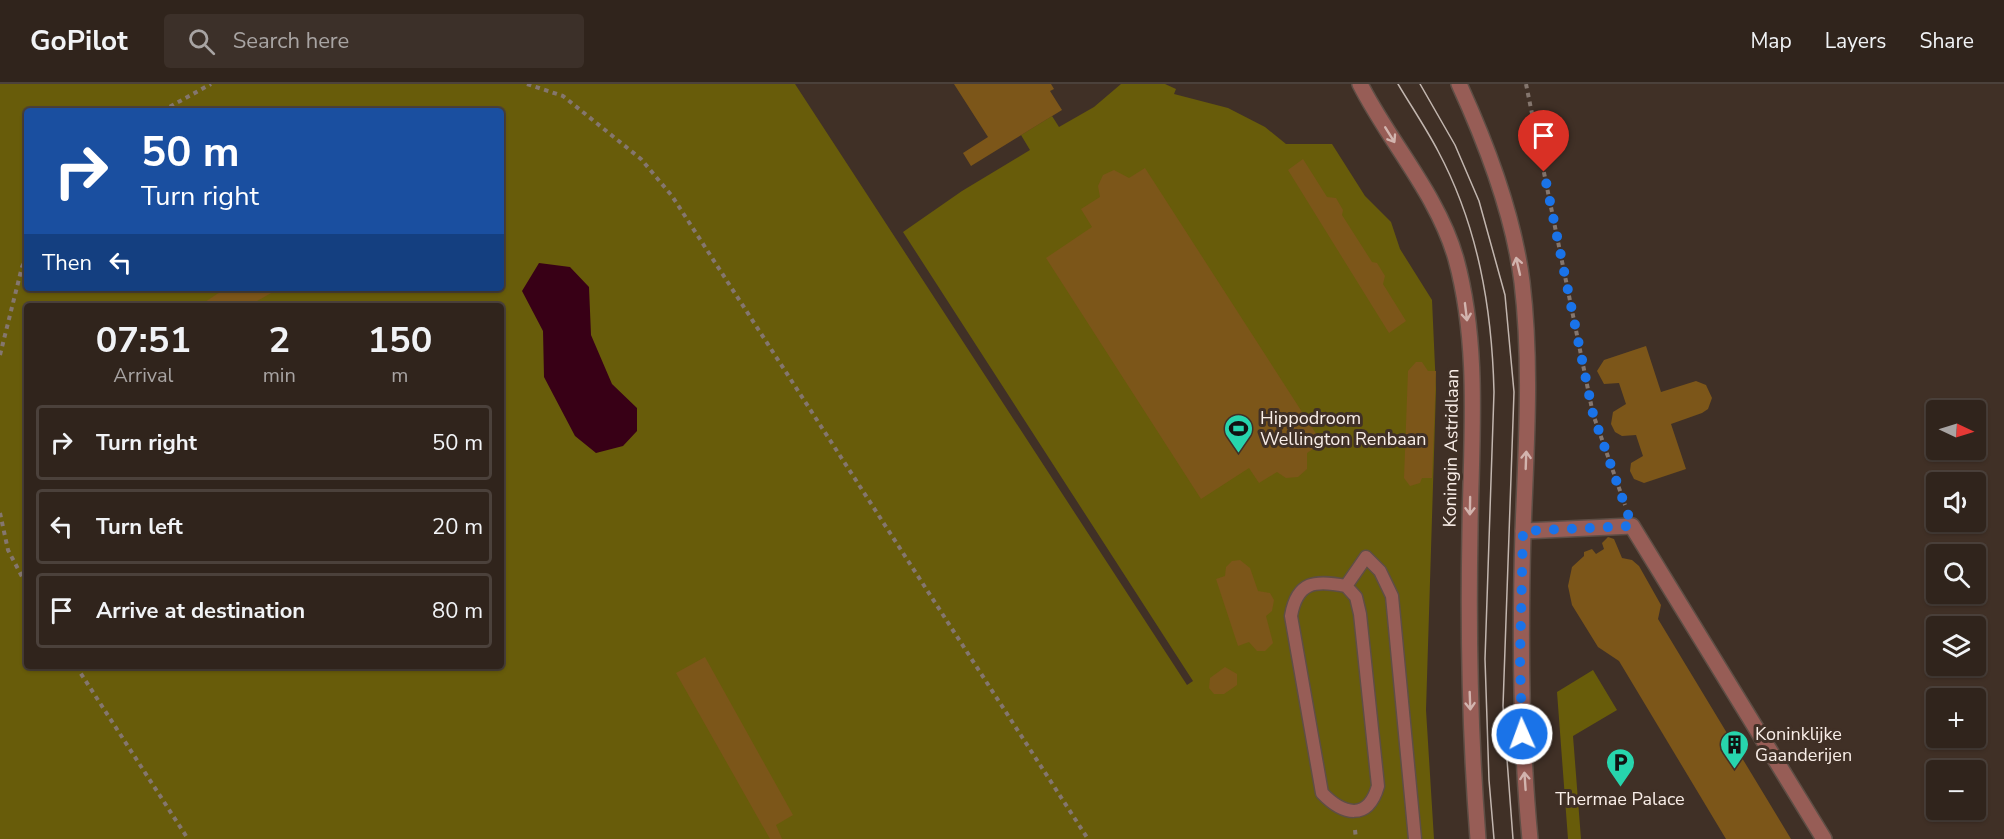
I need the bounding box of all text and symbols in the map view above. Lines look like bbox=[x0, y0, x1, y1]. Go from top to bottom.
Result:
search box bbox=[164, 14, 584, 68]
text: GoPilot bbox=[30, 22, 128, 60]
icon: search bbox=[185, 25, 218, 58]
text: Search here bbox=[233, 26, 349, 56]
text: Map bbox=[1750, 27, 1792, 55]
text: Layers bbox=[1825, 27, 1886, 55]
text: Share bbox=[1919, 27, 1974, 55]
pin bbox=[1518, 110, 1569, 172]
icon: arrive bbox=[1527, 119, 1560, 152]
text: 50 m bbox=[141, 124, 240, 181]
one-way arrow bbox=[1384, 126, 1396, 143]
icon: right bbox=[42, 132, 120, 210]
text: Turn right bbox=[141, 178, 259, 215]
icon: left bbox=[104, 246, 137, 279]
text: Then bbox=[42, 248, 92, 278]
one-way arrow bbox=[1512, 256, 1524, 275]
one-way arrow bbox=[1461, 301, 1472, 321]
text: 07:51 bbox=[96, 316, 191, 365]
text: 2 bbox=[268, 316, 290, 365]
text: 150 bbox=[367, 316, 432, 365]
text: Arrival bbox=[113, 362, 173, 389]
text: min bbox=[263, 362, 296, 389]
text: m bbox=[391, 362, 408, 389]
street label: Koningin Astridlaan bbox=[1438, 368, 1464, 528]
north arrow bbox=[1926, 400, 1986, 460]
map controls bbox=[1926, 400, 1986, 820]
place label: Hippodroom Wellington Renbaan bbox=[1260, 406, 1426, 451]
sports icon: Hippodroom Wellington Renbaan bbox=[1223, 412, 1255, 454]
icon: right bbox=[45, 426, 78, 459]
text: Turn right bbox=[96, 428, 197, 458]
text: 50 m bbox=[432, 428, 483, 458]
one-way arrow bbox=[1520, 450, 1531, 470]
button: sound bbox=[1926, 472, 1986, 532]
one-way arrow bbox=[1464, 496, 1476, 516]
icon: left bbox=[45, 510, 78, 543]
text: Turn left bbox=[96, 512, 183, 542]
text: 20 m bbox=[432, 512, 483, 542]
button: search bbox=[1926, 544, 1986, 604]
icon: arrive bbox=[45, 594, 78, 627]
text: Arrive at destination bbox=[96, 596, 305, 626]
text: 80 m bbox=[432, 596, 483, 626]
button: layers bbox=[1926, 616, 1986, 676]
button: + bbox=[1926, 688, 1986, 748]
one-way arrow bbox=[1465, 691, 1476, 711]
position arrow bbox=[1490, 702, 1554, 766]
place label: Koninklijke Gaanderijen bbox=[1755, 722, 1852, 767]
building icon: Koninklijke Gaanderijen bbox=[1718, 728, 1750, 770]
parking icon: Thermae Palace bbox=[1604, 746, 1636, 788]
button: − bbox=[1926, 760, 1986, 820]
one-way arrow bbox=[1519, 771, 1530, 791]
place label: Thermae Palace bbox=[1555, 787, 1685, 811]

